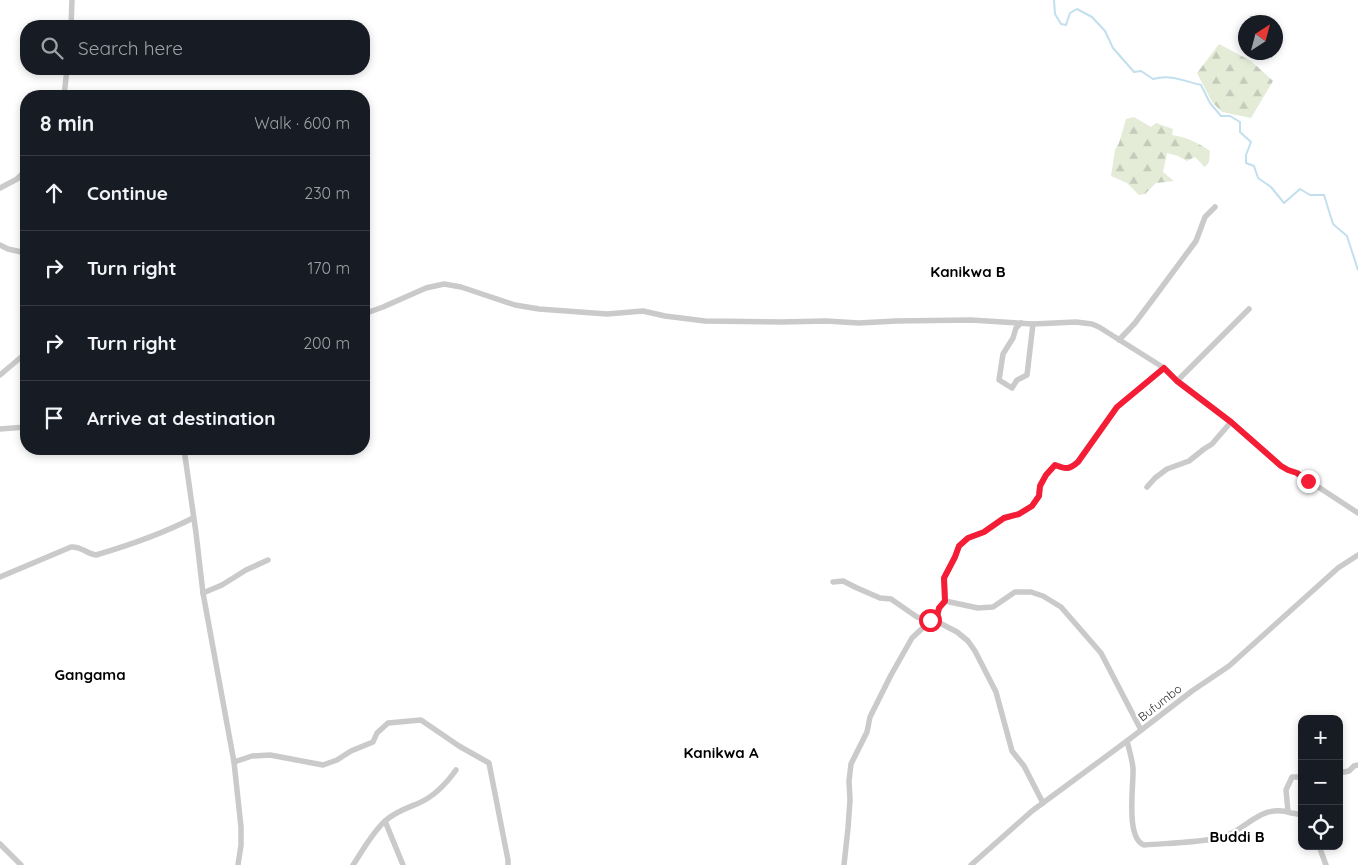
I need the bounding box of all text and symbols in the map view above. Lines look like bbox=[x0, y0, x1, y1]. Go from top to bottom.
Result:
north arrow bbox=[1238, 15, 1283, 60]
search box bbox=[20, 20, 370, 75]
icon: search bbox=[38, 34, 66, 62]
text: Search here bbox=[78, 36, 183, 60]
text: 8 min bbox=[40, 110, 94, 136]
text: Walk · 600 m bbox=[254, 113, 350, 133]
icon: ahead bbox=[40, 179, 68, 207]
text: Continue bbox=[87, 181, 168, 205]
text: 230 m bbox=[304, 183, 350, 203]
icon: right bbox=[40, 254, 68, 282]
text: Turn right bbox=[87, 256, 176, 280]
text: 170 m bbox=[307, 258, 350, 278]
district label: Kanikwa B bbox=[930, 262, 1006, 281]
icon: right bbox=[40, 329, 68, 357]
text: Turn right bbox=[87, 331, 176, 355]
text: 200 m bbox=[303, 333, 350, 353]
icon: arrive bbox=[40, 404, 68, 432]
text: Arrive at destination bbox=[87, 406, 276, 430]
route end bbox=[1297, 470, 1320, 493]
route start bbox=[919, 609, 942, 632]
district label: Gangama bbox=[54, 665, 126, 684]
street label: Bufumbo bbox=[1135, 681, 1185, 724]
map controls bbox=[1298, 715, 1343, 850]
button: + bbox=[1298, 715, 1343, 760]
district label: Kanikwa A bbox=[683, 743, 759, 762]
button: − bbox=[1298, 760, 1343, 805]
button: locate bbox=[1298, 805, 1343, 850]
district label: Buddi B bbox=[1209, 827, 1265, 846]

